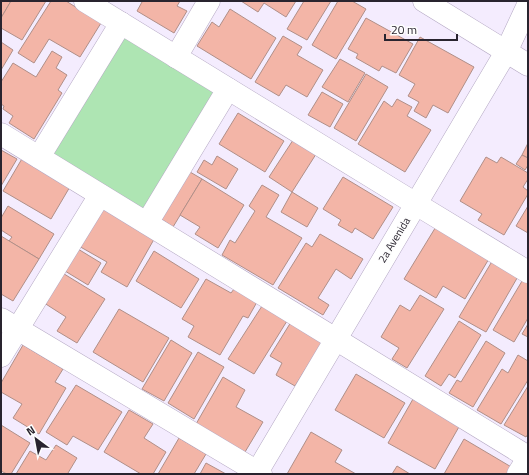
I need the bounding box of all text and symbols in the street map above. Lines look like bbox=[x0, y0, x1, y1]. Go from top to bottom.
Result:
scale bar bbox=[385, 16, 457, 42]
text: 20 m bbox=[391, 20, 417, 39]
street label: 2a Avenida bbox=[374, 214, 414, 266]
north arrow bbox=[16, 419, 56, 459]
text: N bbox=[23, 422, 38, 439]

